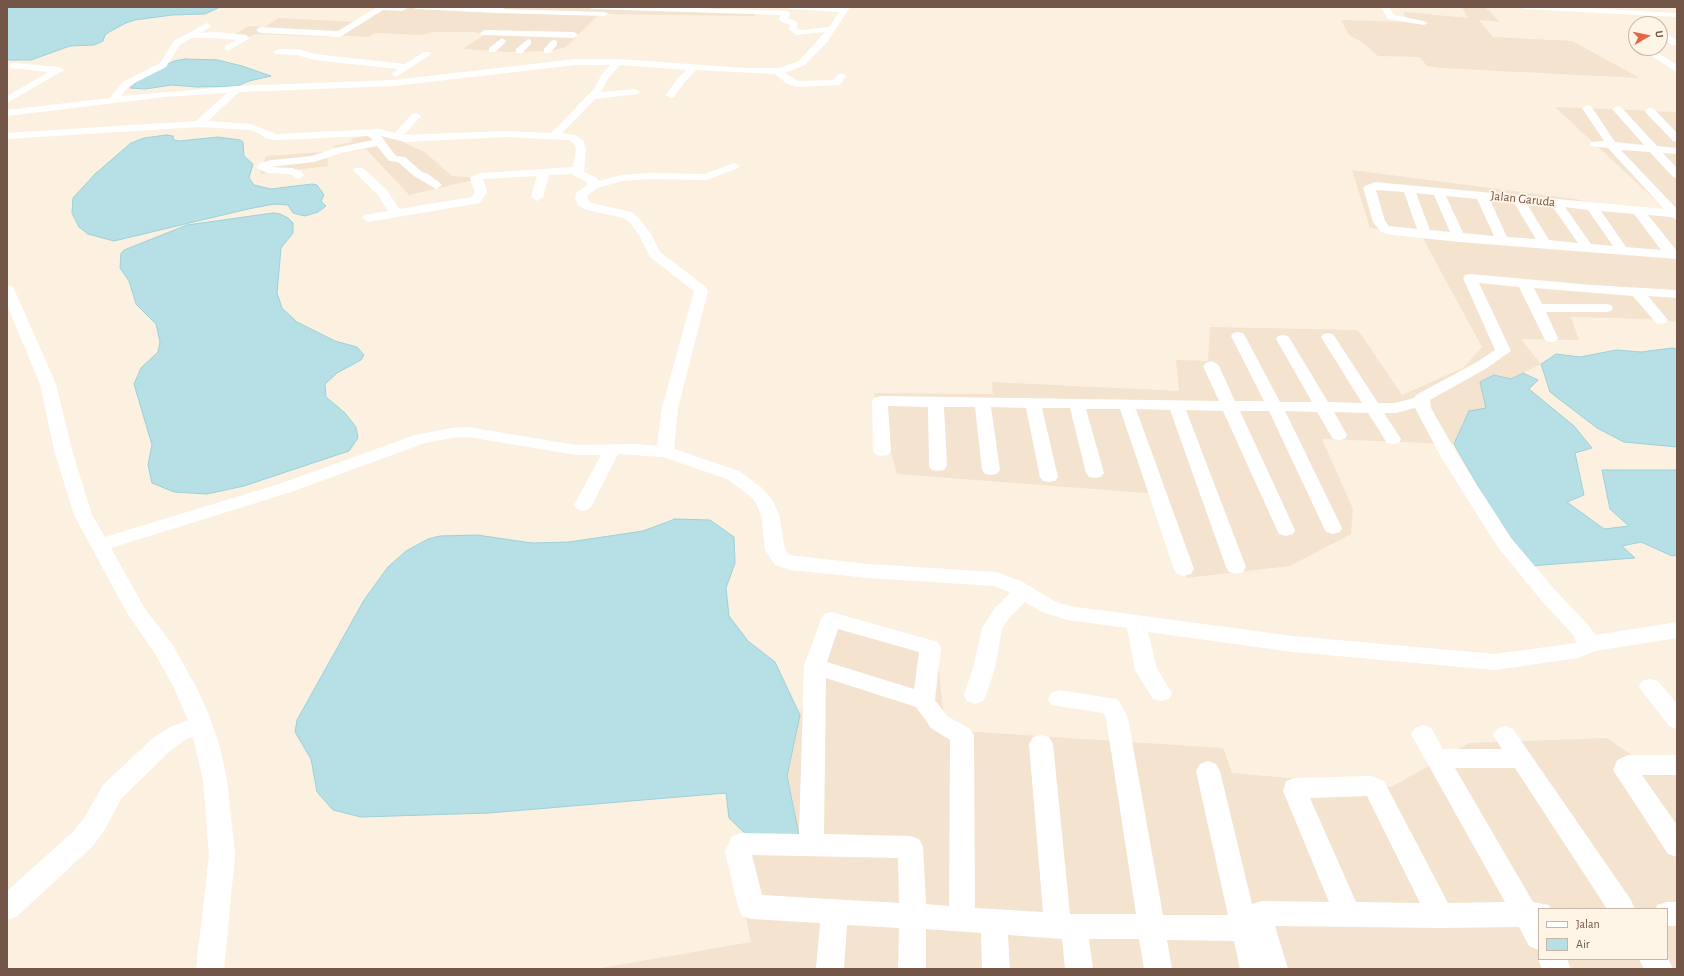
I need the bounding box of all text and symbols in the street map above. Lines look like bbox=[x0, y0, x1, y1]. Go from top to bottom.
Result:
north arrow bbox=[1628, 16, 1668, 56]
text: U bbox=[1653, 30, 1665, 39]
street label: Jalan Garuda bbox=[1490, 188, 1556, 210]
legend bbox=[1538, 908, 1668, 960]
text: Jalan bbox=[1576, 918, 1600, 930]
text: Air bbox=[1576, 938, 1590, 950]

